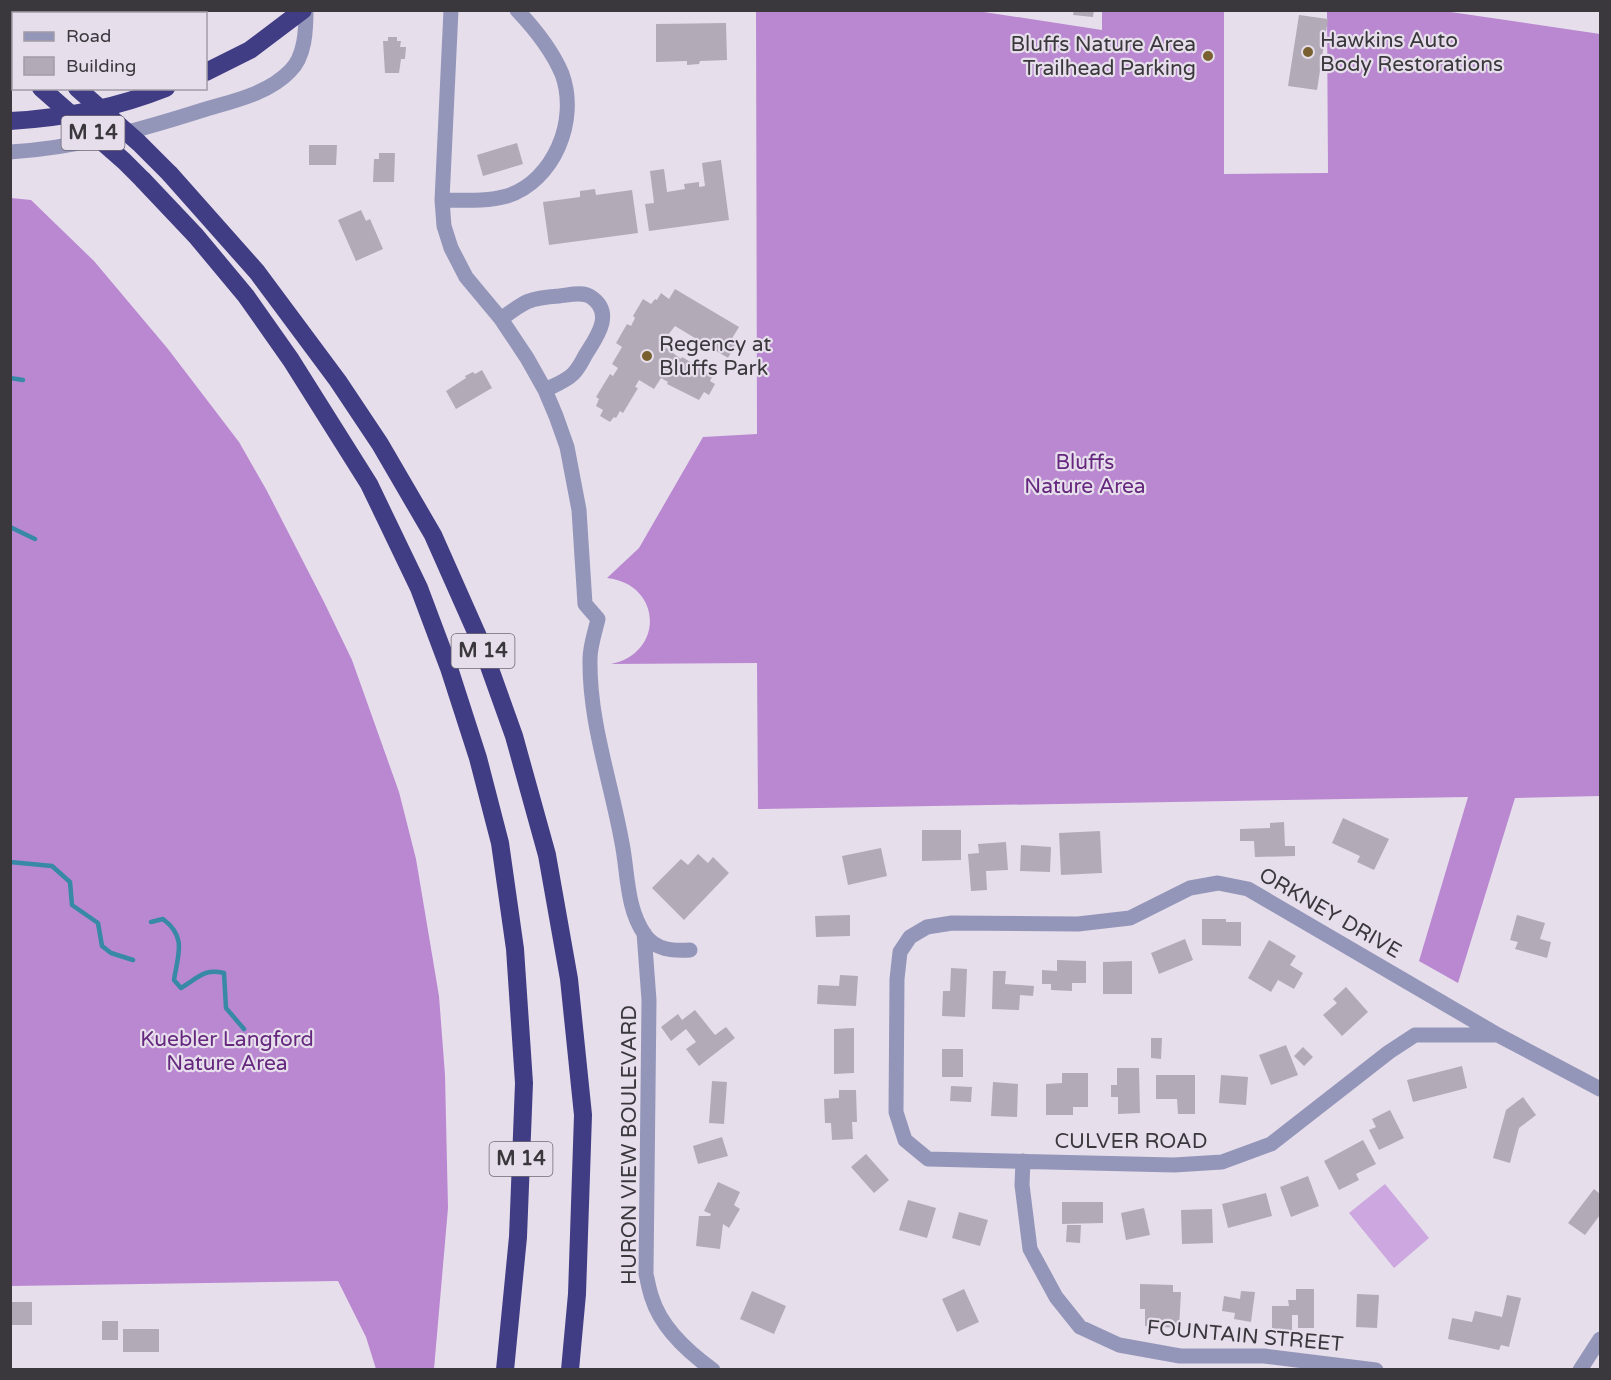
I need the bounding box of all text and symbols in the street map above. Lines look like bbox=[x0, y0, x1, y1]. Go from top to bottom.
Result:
legend bbox=[12, 12, 207, 90]
text: Road bbox=[66, 25, 111, 47]
place label: Hawkins Auto Body Restorations bbox=[1320, 28, 1503, 77]
place label: Bluffs Nature Area Trailhead Parking bbox=[1011, 32, 1196, 81]
marker: Hawkins Auto Body Restorations bbox=[1301, 45, 1315, 59]
marker: Bluffs Nature Area Trailhead Parking bbox=[1201, 49, 1215, 63]
text: Building bbox=[66, 55, 136, 77]
road number: M 14 bbox=[62, 116, 124, 150]
place label: Regency at Bluffs Park bbox=[659, 332, 771, 381]
marker: Regency at Bluffs Park bbox=[640, 349, 654, 363]
park label: Bluffs Nature Area bbox=[1024, 450, 1146, 499]
road number: M 14 bbox=[452, 634, 514, 668]
street label: ORKNEY DRIVE bbox=[1255, 862, 1405, 964]
street label: HURON VIEW BOULEVARD bbox=[617, 1005, 642, 1285]
park label: Kuebler Langford Nature Area bbox=[140, 1027, 314, 1076]
street label: CULVER ROAD bbox=[1054, 1129, 1208, 1154]
road number: M 14 bbox=[490, 1142, 552, 1176]
street label: FOUNTAIN STREET bbox=[1146, 1315, 1344, 1357]

